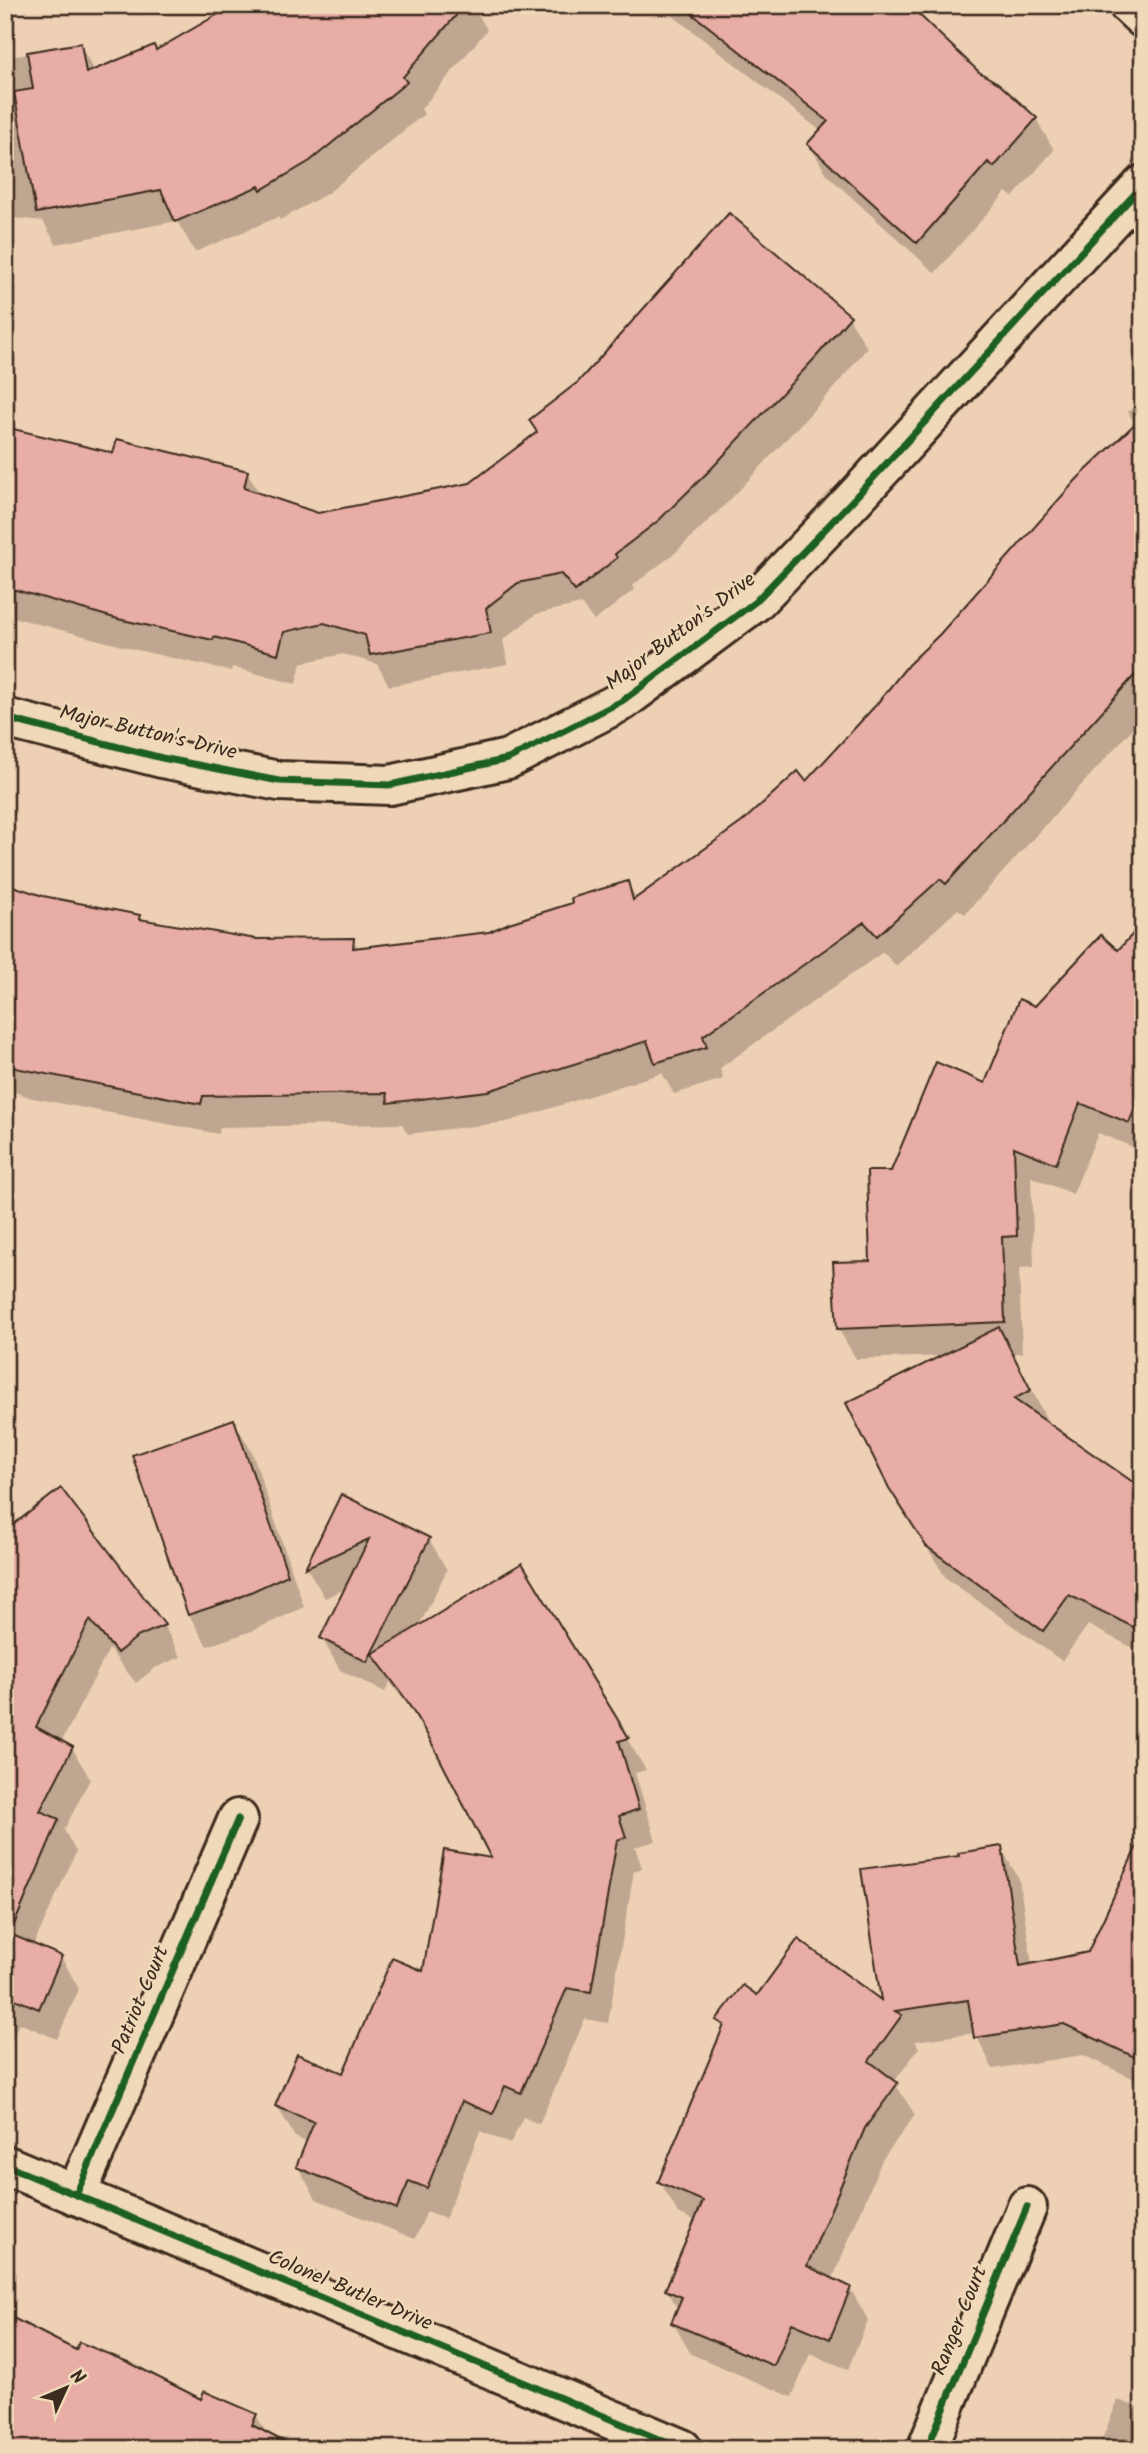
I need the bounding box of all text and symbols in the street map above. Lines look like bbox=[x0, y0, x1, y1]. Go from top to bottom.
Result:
street label: Major Button's Drive bbox=[599, 564, 764, 700]
street label: Major Button's Drive bbox=[56, 697, 241, 770]
street label: Patriot Court bbox=[103, 1940, 179, 2059]
street label: Colonel Butler Drive bbox=[262, 2241, 438, 2341]
street label: Ranger Court bbox=[923, 2261, 997, 2381]
north arrow bbox=[32, 2352, 102, 2422]
text: N bbox=[62, 2363, 92, 2392]

